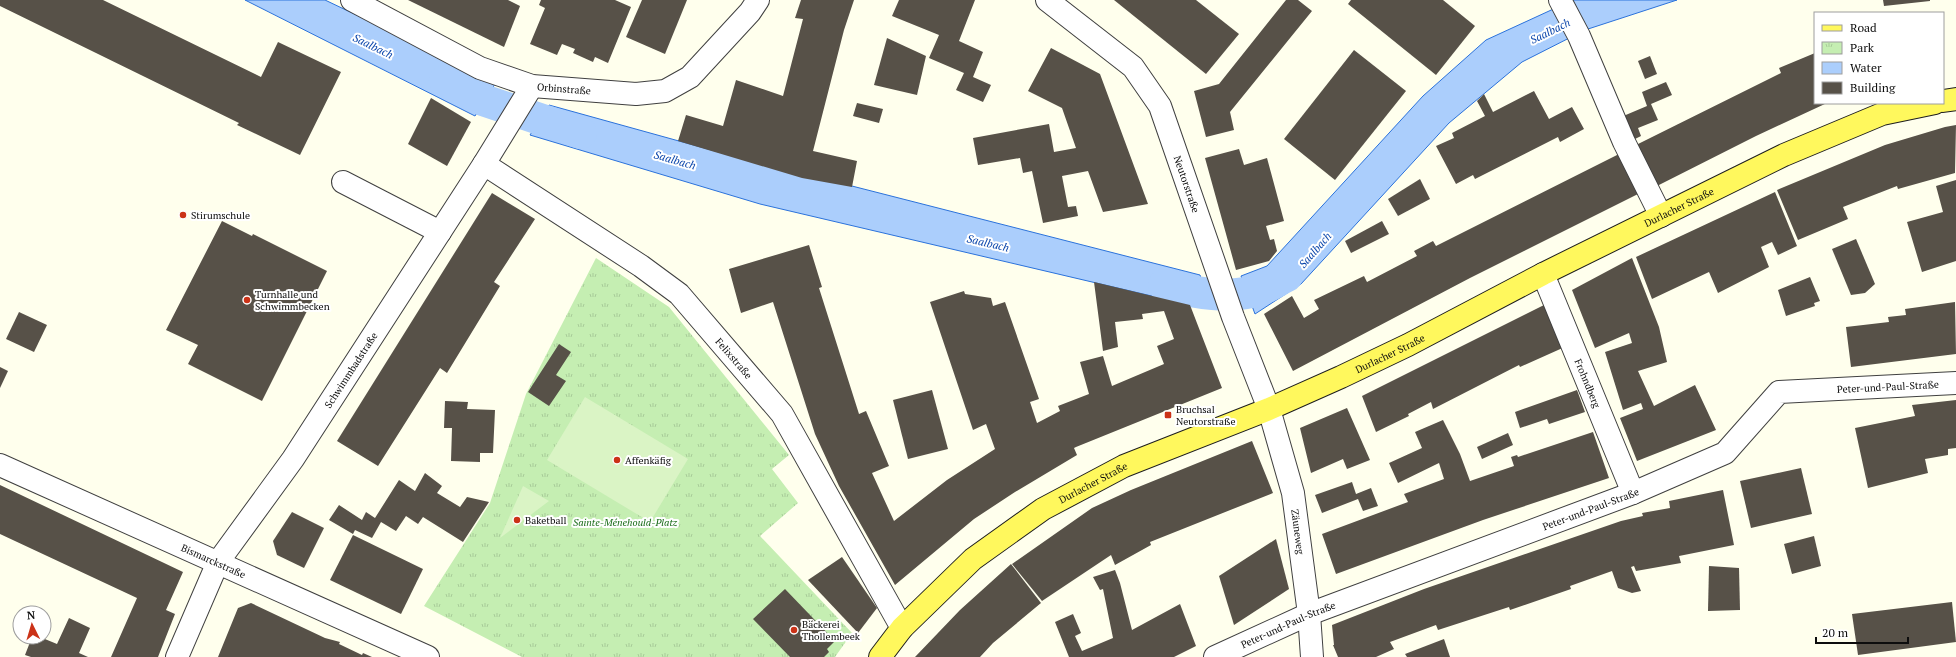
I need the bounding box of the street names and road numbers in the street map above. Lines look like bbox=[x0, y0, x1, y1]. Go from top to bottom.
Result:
street label: Orbinstraße bbox=[536, 80, 591, 97]
street label: Neutorstraße bbox=[1171, 154, 1203, 214]
street label: Durlacher Straße bbox=[1642, 184, 1716, 230]
street label: Schwimmbadstraße bbox=[321, 329, 380, 410]
street label: Durlacher Straße bbox=[1353, 331, 1427, 376]
street label: Felixstraße bbox=[713, 335, 755, 381]
street label: Frohndberg bbox=[1572, 357, 1604, 410]
street label: Peter-und-Paul-Straße bbox=[1837, 377, 1939, 396]
street label: Durlacher Straße bbox=[1056, 459, 1129, 506]
street label: Peter-und-Paul-Straße bbox=[1541, 485, 1641, 533]
street label: Zäuneweg bbox=[1289, 508, 1308, 556]
street label: Bismarckstraße bbox=[179, 541, 248, 581]
street label: Peter-und-Paul-Straße bbox=[1239, 598, 1337, 651]

